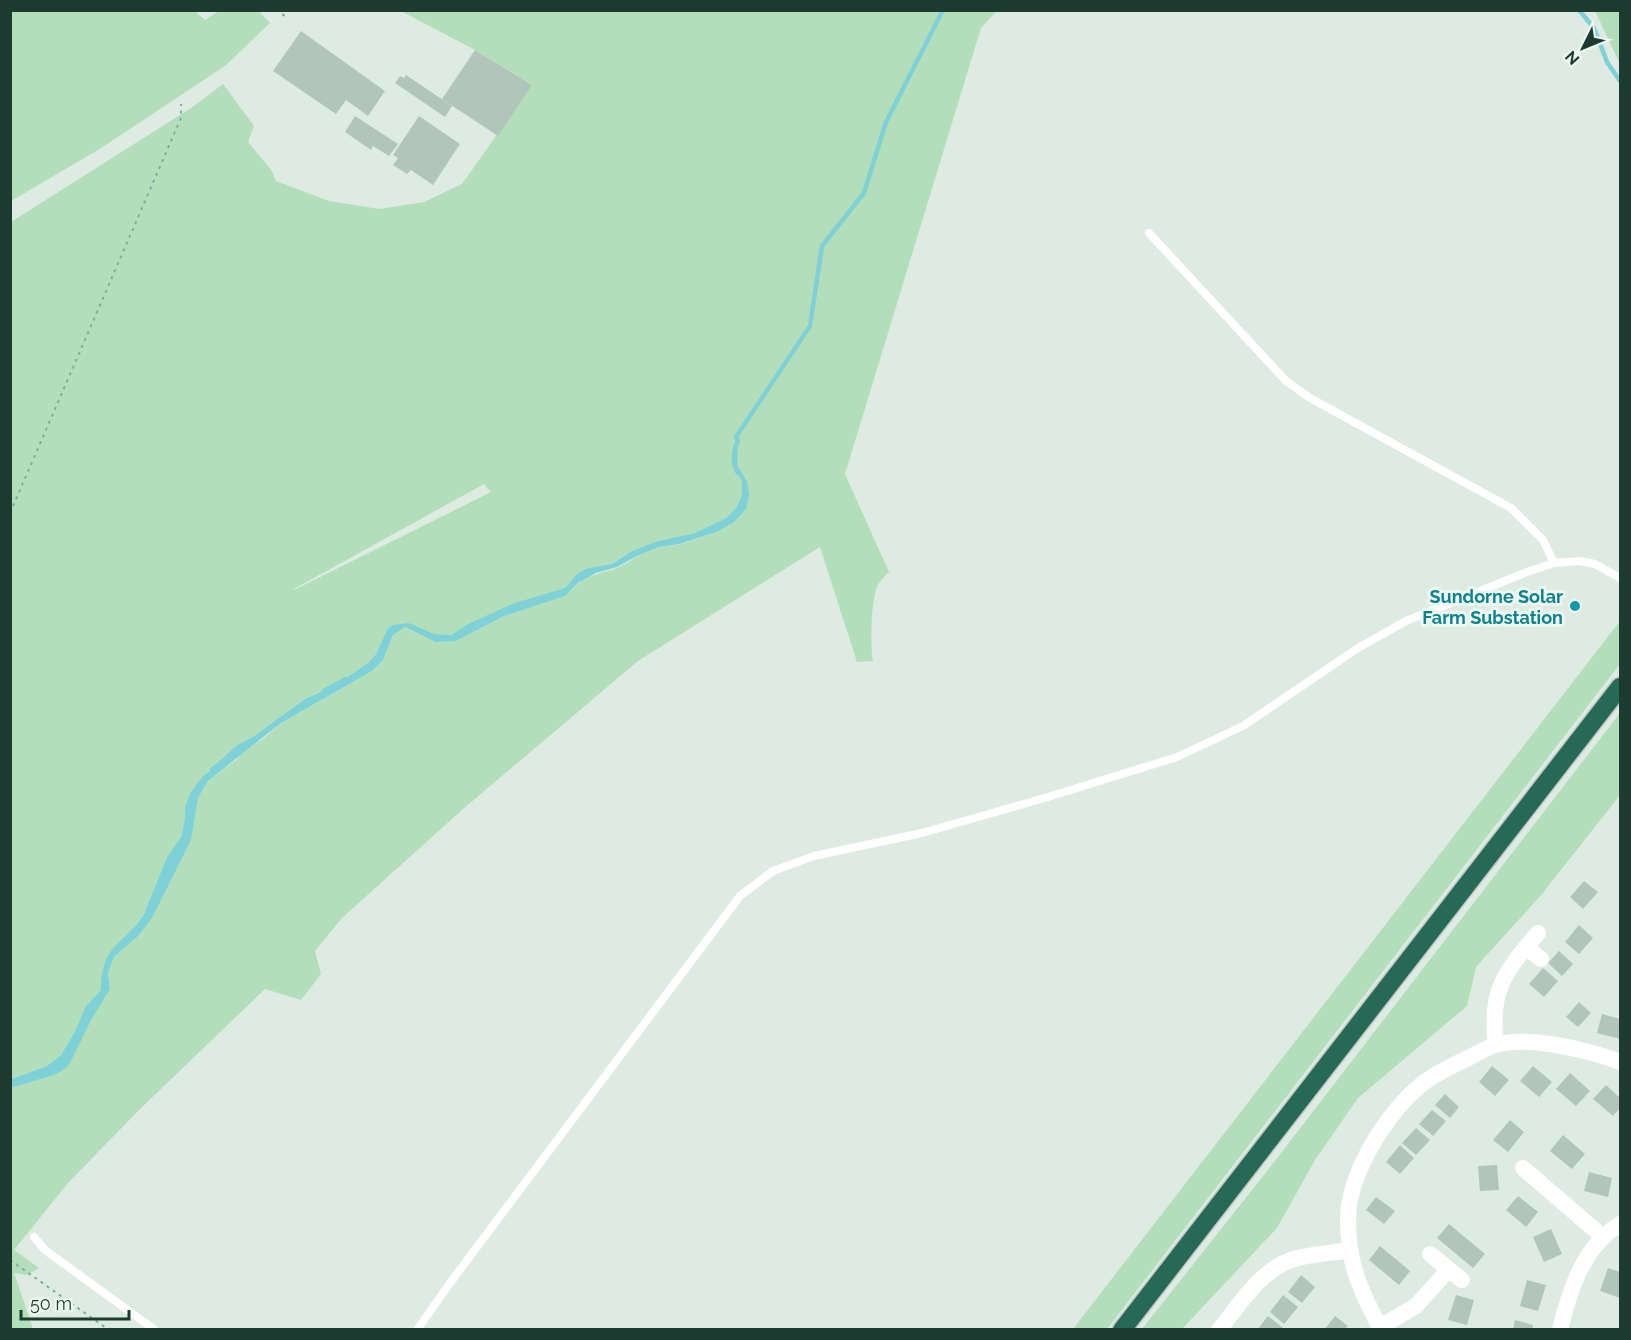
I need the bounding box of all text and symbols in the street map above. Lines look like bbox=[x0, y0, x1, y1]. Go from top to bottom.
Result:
north arrow bbox=[1553, 18, 1613, 78]
text: N bbox=[1561, 47, 1584, 69]
place label: Sundorne Solar Farm Substation bbox=[1422, 586, 1563, 628]
marker: Sundorne Solar Farm Substation bbox=[1568, 599, 1582, 613]
scale bar bbox=[21, 1283, 129, 1321]
text: 50 m bbox=[30, 1293, 72, 1314]

